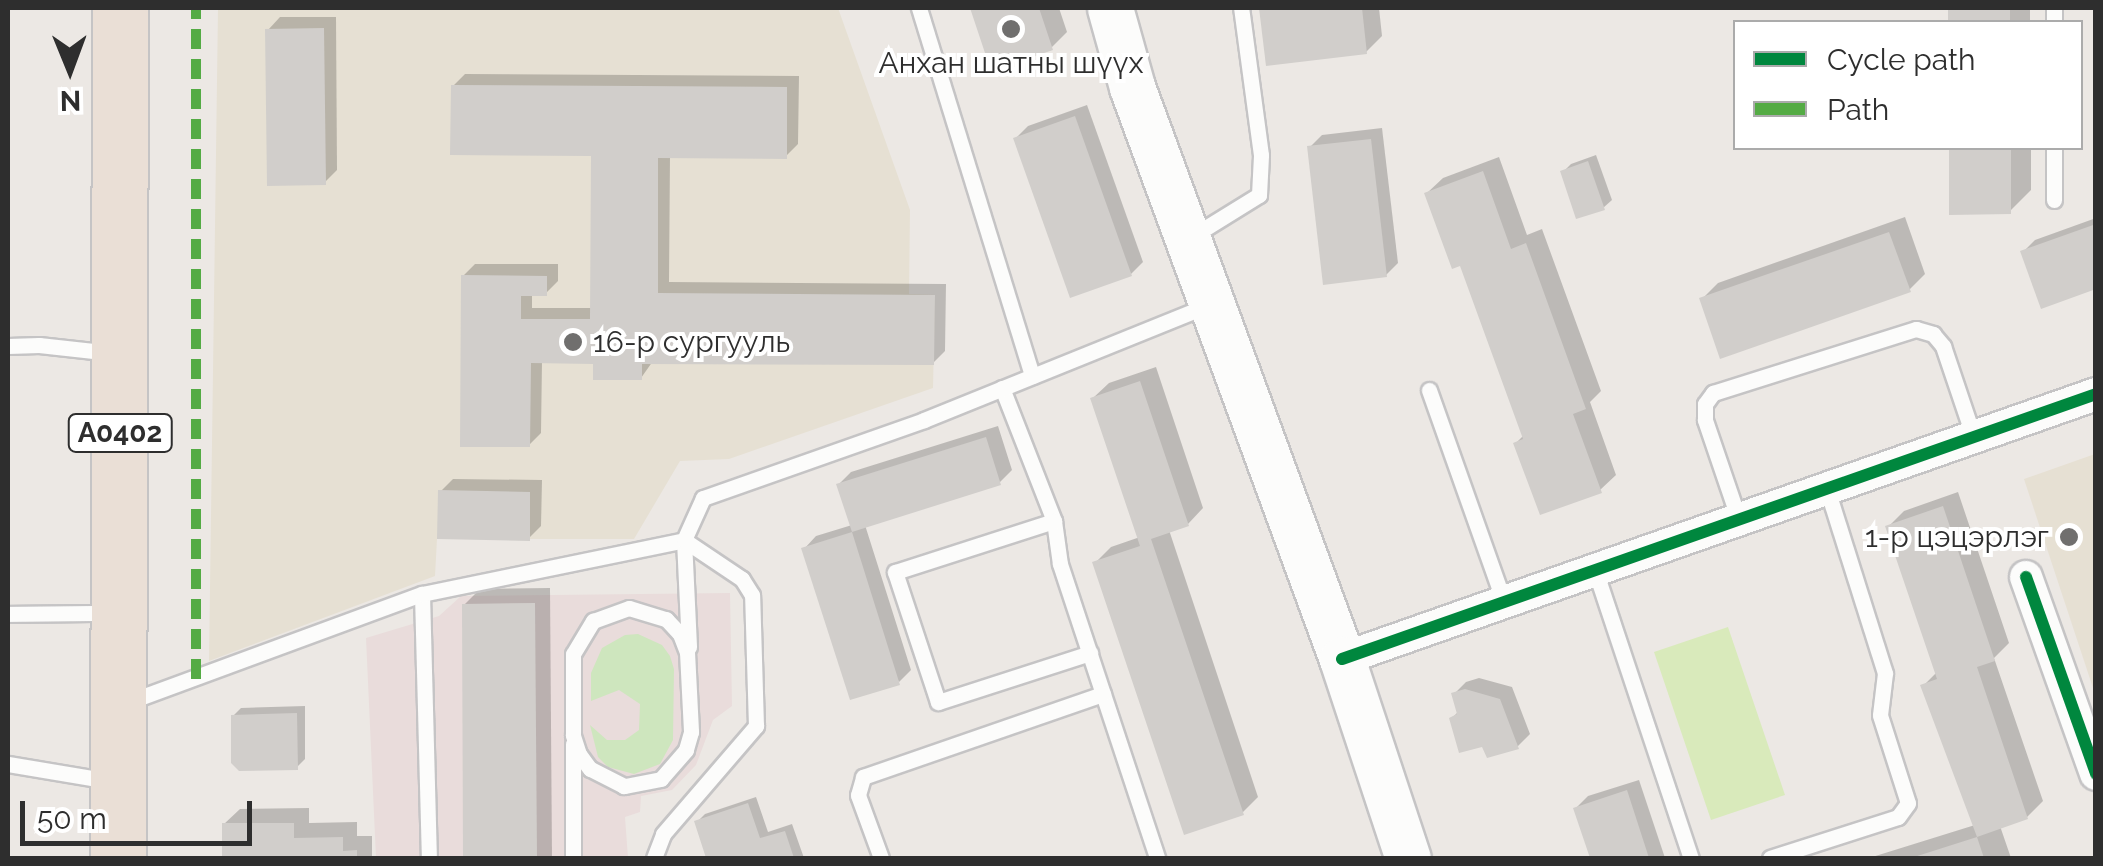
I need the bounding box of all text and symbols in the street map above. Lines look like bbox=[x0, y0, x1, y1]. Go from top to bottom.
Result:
marker: Анхан шатны шүүх bbox=[1000, 18, 1022, 40]
north arrow bbox=[20, 20, 120, 120]
legend bbox=[1733, 20, 2083, 150]
text: Cycle path bbox=[1827, 42, 1975, 77]
place label: Анхан шатны шүүх bbox=[878, 45, 1144, 81]
text: N bbox=[60, 84, 82, 117]
text: Path bbox=[1827, 92, 1889, 127]
place label: 16-р сургууль bbox=[593, 324, 790, 360]
marker: 16-р сургууль bbox=[562, 331, 584, 353]
road number: A0402 bbox=[68, 410, 172, 456]
place label: 1-р цэцэрлэг bbox=[1865, 519, 2049, 555]
marker: 1-р цэцэрлэг bbox=[2058, 526, 2080, 548]
scale bar bbox=[25, 781, 258, 843]
text: 50 m bbox=[37, 801, 107, 836]

